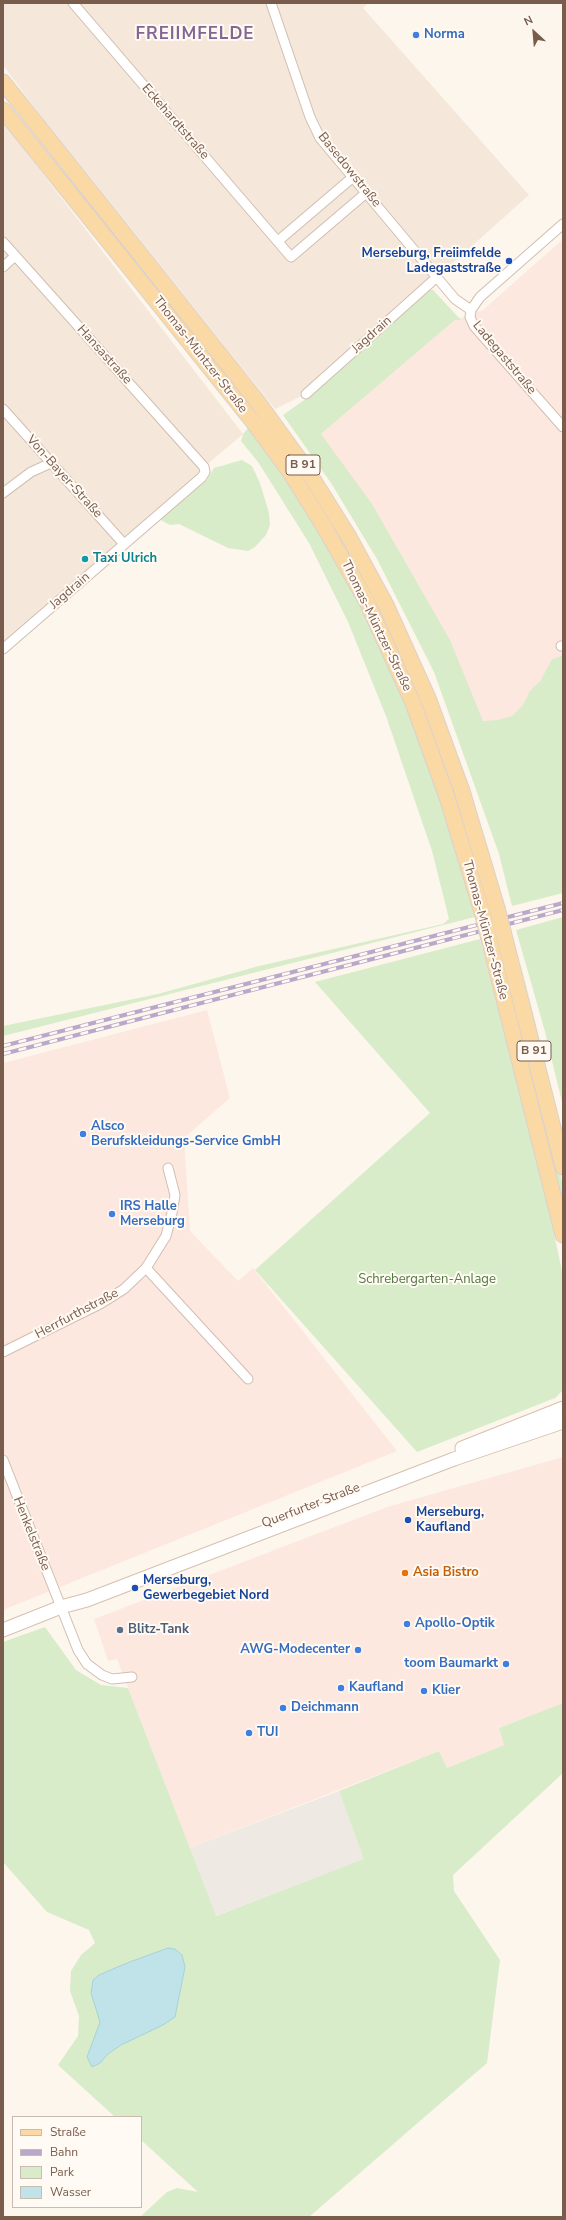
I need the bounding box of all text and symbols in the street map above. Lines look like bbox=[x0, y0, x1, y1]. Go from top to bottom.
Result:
north arrow bbox=[514, 12, 554, 52]
text: N bbox=[522, 12, 536, 29]
district label: FREIIMFELDE bbox=[135, 25, 255, 45]
place label: Norma bbox=[424, 27, 465, 43]
marker: Norma bbox=[411, 30, 421, 40]
street label: Eckehardtstraße bbox=[138, 81, 212, 163]
street label: Basedowstraße bbox=[314, 130, 384, 210]
place label: Merseburg, Freiimfelde Ladegaststraße bbox=[362, 246, 501, 277]
marker: Merseburg, Freiimfelde Ladegaststraße bbox=[504, 256, 514, 266]
street label: Thomas-Müntzer-Straße bbox=[150, 294, 250, 416]
street label: Jagdrain bbox=[349, 313, 395, 357]
street label: Ladegaststraße bbox=[469, 318, 539, 398]
street label: Hansastraße bbox=[73, 322, 135, 388]
street label: Von-Bayer-Straße bbox=[23, 432, 105, 522]
road number: B 91 bbox=[286, 455, 320, 475]
place label: Taxi Ulrich bbox=[93, 551, 157, 567]
marker: Taxi Ulrich bbox=[80, 554, 90, 564]
street label: Thomas-Müntzer-Straße bbox=[337, 558, 415, 694]
street label: Jagdrain bbox=[47, 569, 93, 613]
street label: Thomas-Müntzer-Straße bbox=[459, 858, 511, 1002]
road number: B 91 bbox=[517, 1041, 551, 1061]
place label: Alsco Berufskleidungs-Service GmbH bbox=[91, 1119, 281, 1150]
marker: Alsco Berufskleidungs-Service GmbH bbox=[78, 1129, 88, 1139]
place label: IRS Halle Merseburg bbox=[120, 1199, 185, 1230]
marker: IRS Halle Merseburg bbox=[107, 1209, 117, 1219]
park label: Schrebergarten-Anlage bbox=[358, 1272, 496, 1288]
street label: Herrfurthstraße bbox=[33, 1285, 121, 1343]
street label: Querfurter Straße bbox=[260, 1480, 362, 1532]
street label: Henkelstraße bbox=[9, 1495, 53, 1573]
place label: Merseburg, Kaufland bbox=[416, 1505, 484, 1536]
marker: Merseburg, Kaufland bbox=[403, 1515, 413, 1525]
place label: Asia Bistro bbox=[413, 1565, 479, 1581]
marker: Asia Bistro bbox=[400, 1568, 410, 1578]
place label: Merseburg, Gewerbegebiet Nord bbox=[143, 1573, 269, 1604]
marker: Merseburg, Gewerbegebiet Nord bbox=[130, 1583, 140, 1593]
place label: Apollo-Optik bbox=[415, 1616, 495, 1632]
marker: Apollo-Optik bbox=[402, 1619, 412, 1629]
place label: Blitz-Tank bbox=[128, 1622, 189, 1638]
marker: Blitz-Tank bbox=[115, 1625, 125, 1635]
place label: AWG-Modecenter bbox=[240, 1642, 350, 1658]
marker: AWG-Modecenter bbox=[353, 1645, 363, 1655]
place label: toom Baumarkt bbox=[404, 1656, 498, 1672]
marker: toom Baumarkt bbox=[501, 1659, 511, 1669]
place label: Kaufland bbox=[349, 1680, 404, 1696]
marker: Kaufland bbox=[336, 1683, 346, 1693]
place label: Klier bbox=[432, 1683, 460, 1699]
marker: Klier bbox=[419, 1686, 429, 1696]
place label: Deichmann bbox=[291, 1700, 359, 1716]
marker: Deichmann bbox=[278, 1703, 288, 1713]
place label: TUI bbox=[257, 1725, 278, 1741]
marker: TUI bbox=[244, 1728, 254, 1738]
legend bbox=[12, 2116, 142, 2208]
text: Straße bbox=[50, 2124, 86, 2140]
text: Bahn bbox=[50, 2144, 78, 2160]
text: Park bbox=[50, 2164, 74, 2180]
text: Wasser bbox=[50, 2184, 91, 2200]

